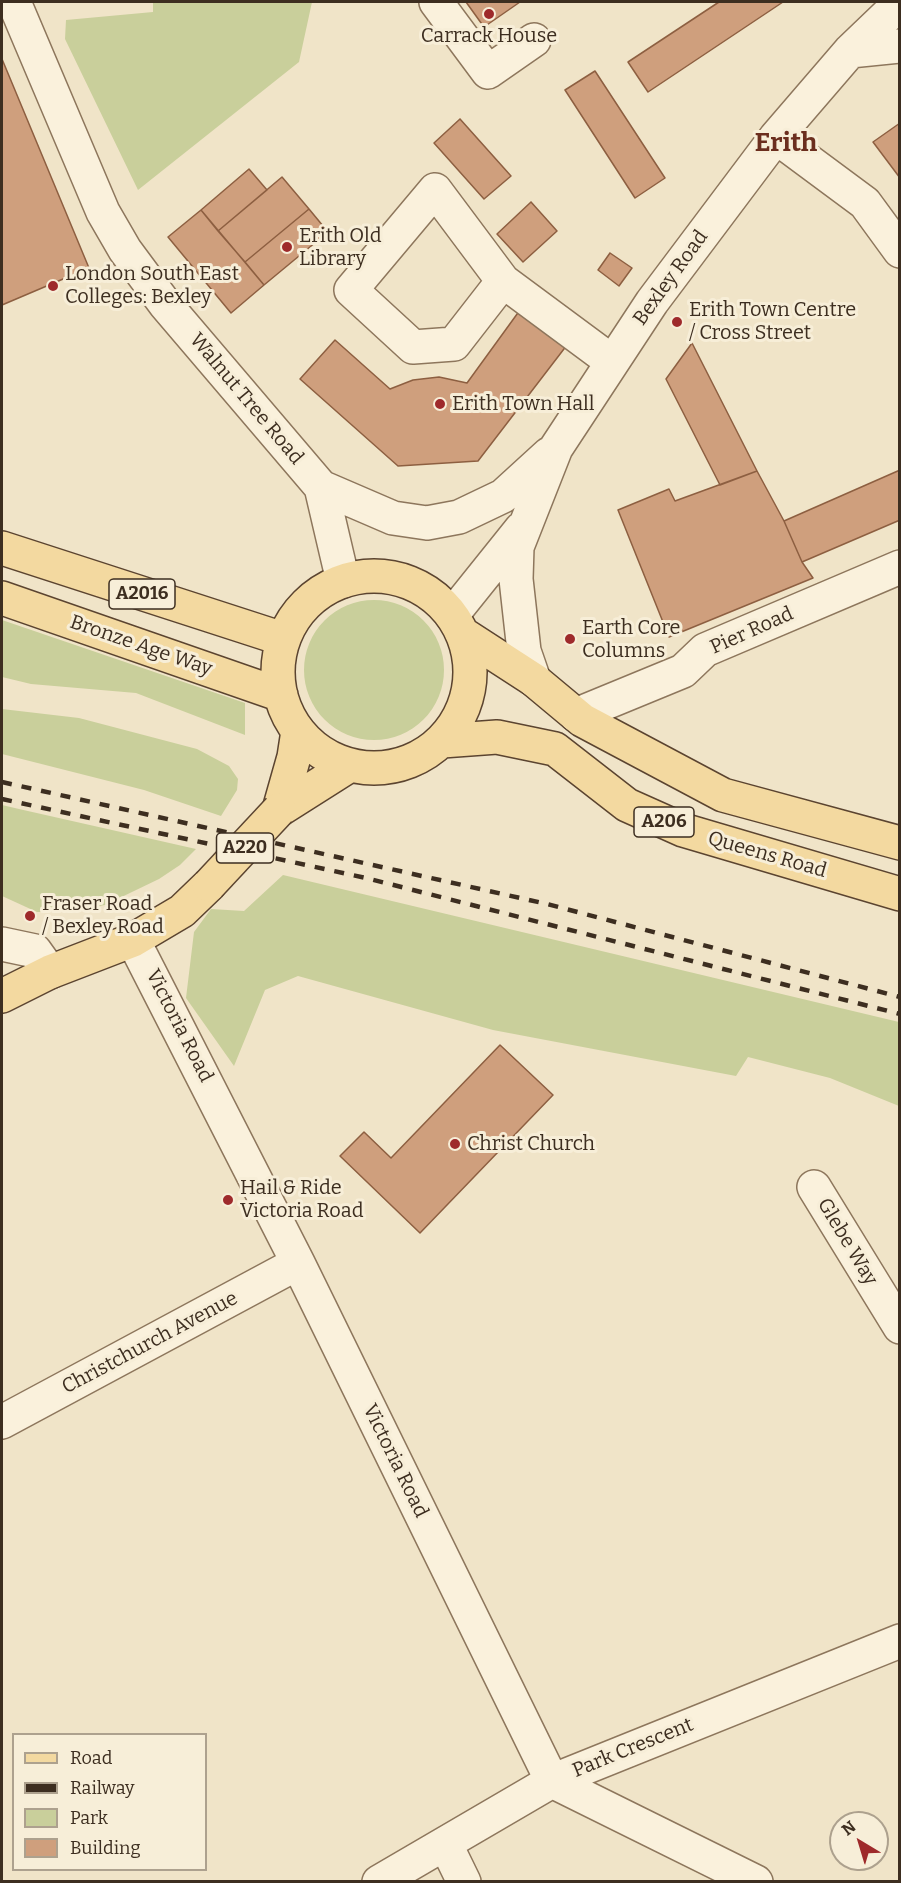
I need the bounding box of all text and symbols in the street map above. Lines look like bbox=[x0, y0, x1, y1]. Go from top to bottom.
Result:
marker: Carrack House bbox=[482, 7, 496, 21]
place label: Carrack House bbox=[421, 24, 557, 48]
district label: Erith bbox=[755, 128, 817, 160]
place label: Erith Old Library bbox=[299, 224, 382, 271]
street label: Bexley Road bbox=[629, 226, 713, 330]
marker: Erith Old Library bbox=[280, 240, 294, 254]
place label: London South East Colleges: Bexley bbox=[65, 262, 239, 309]
marker: London South East Colleges: Bexley bbox=[46, 279, 60, 293]
place label: Erith Town Centre / Cross Street bbox=[689, 298, 856, 345]
marker: Erith Town Centre / Cross Street bbox=[670, 315, 684, 329]
street label: Walnut Tree Road bbox=[184, 328, 308, 470]
place label: Erith Town Hall bbox=[452, 392, 595, 416]
marker: Erith Town Hall bbox=[433, 397, 447, 411]
road number: A2016 bbox=[109, 579, 175, 609]
street label: Pier Road bbox=[707, 602, 797, 660]
street label: Bronze Age Way bbox=[67, 610, 215, 682]
place label: Earth Core Columns bbox=[582, 616, 680, 663]
marker: Earth Core Columns bbox=[563, 632, 577, 646]
road number: A206 bbox=[634, 807, 694, 837]
street label: Queens Road bbox=[705, 827, 829, 883]
road number: A220 bbox=[216, 833, 274, 863]
place label: Fraser Road / Bexley Road bbox=[42, 892, 164, 939]
marker: Fraser Road / Bexley Road bbox=[23, 909, 37, 923]
street label: Victoria Road bbox=[140, 965, 218, 1087]
place label: Christ Church bbox=[467, 1132, 595, 1156]
marker: Christ Church bbox=[448, 1137, 462, 1151]
place label: Hail & Ride Victoria Road bbox=[240, 1176, 364, 1223]
marker: Hail & Ride Victoria Road bbox=[221, 1193, 235, 1207]
street label: Glebe Way bbox=[812, 1194, 882, 1290]
street label: Christchurch Avenue bbox=[58, 1286, 242, 1400]
street label: Victoria Road bbox=[357, 1400, 433, 1522]
street label: Park Crescent bbox=[569, 1713, 697, 1783]
legend bbox=[12, 1733, 207, 1871]
text: Road bbox=[70, 1747, 112, 1769]
text: Railway bbox=[70, 1777, 134, 1799]
text: Park bbox=[70, 1807, 108, 1829]
north arrow bbox=[829, 1811, 889, 1871]
text: N bbox=[838, 1817, 860, 1839]
text: Building bbox=[70, 1837, 141, 1859]

